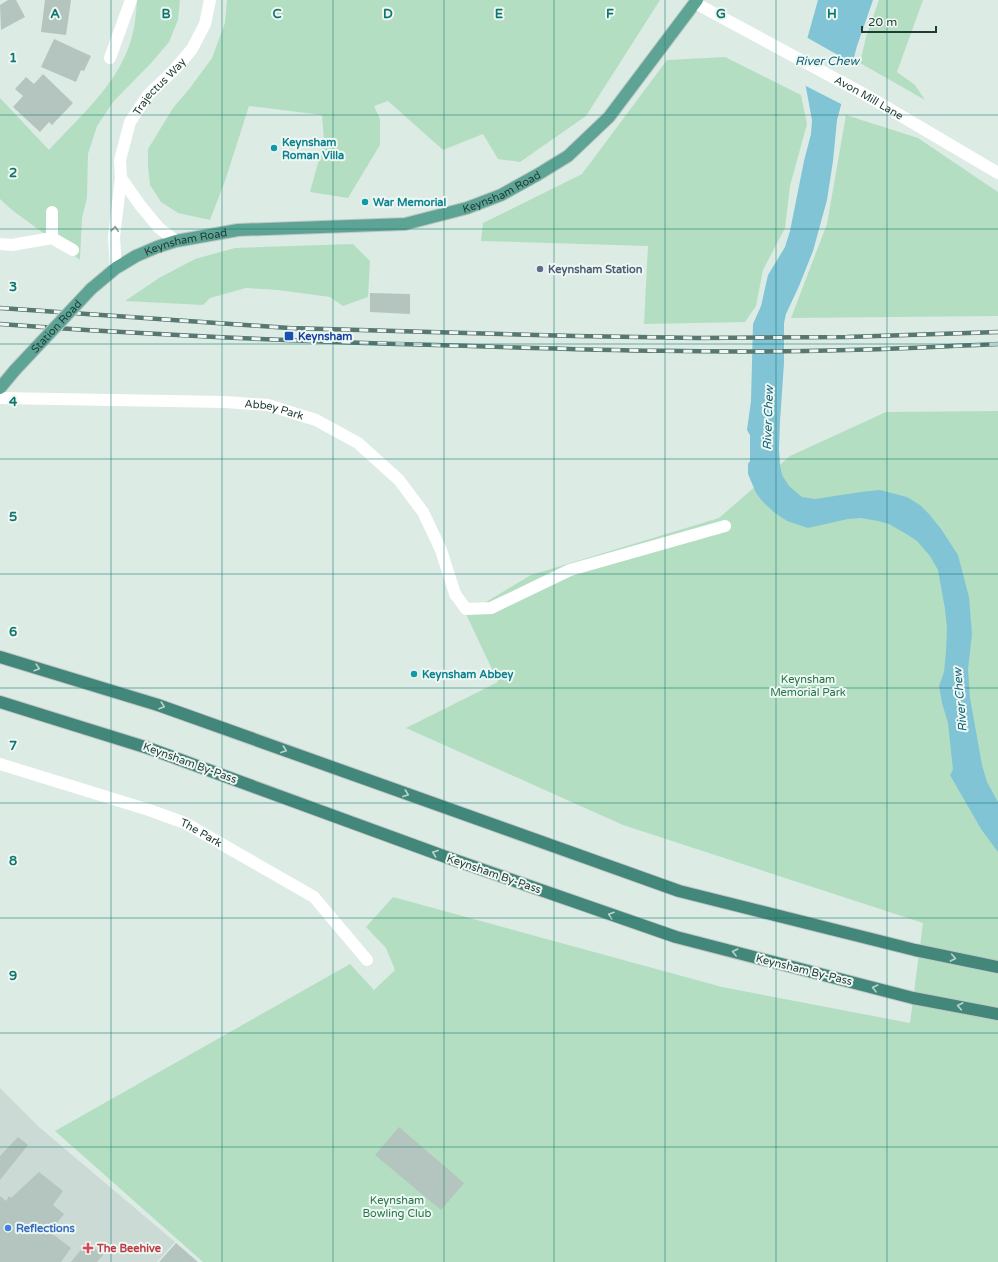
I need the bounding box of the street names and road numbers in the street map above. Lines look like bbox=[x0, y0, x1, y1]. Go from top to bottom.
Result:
street label: Trajectus Way bbox=[130, 55, 188, 118]
street label: Avon Mill Lane bbox=[832, 73, 906, 122]
street label: Keynsham Road bbox=[461, 168, 543, 215]
street label: Keynsham Road bbox=[142, 226, 228, 258]
street label: Station Road bbox=[28, 297, 84, 355]
street label: Abbey Park bbox=[244, 397, 305, 422]
street label: Keynsham By-Pass bbox=[141, 740, 239, 786]
street label: The Park bbox=[179, 815, 224, 849]
street label: Keynsham By-Pass bbox=[445, 852, 543, 896]
street label: Keynsham By-Pass bbox=[754, 952, 854, 988]

